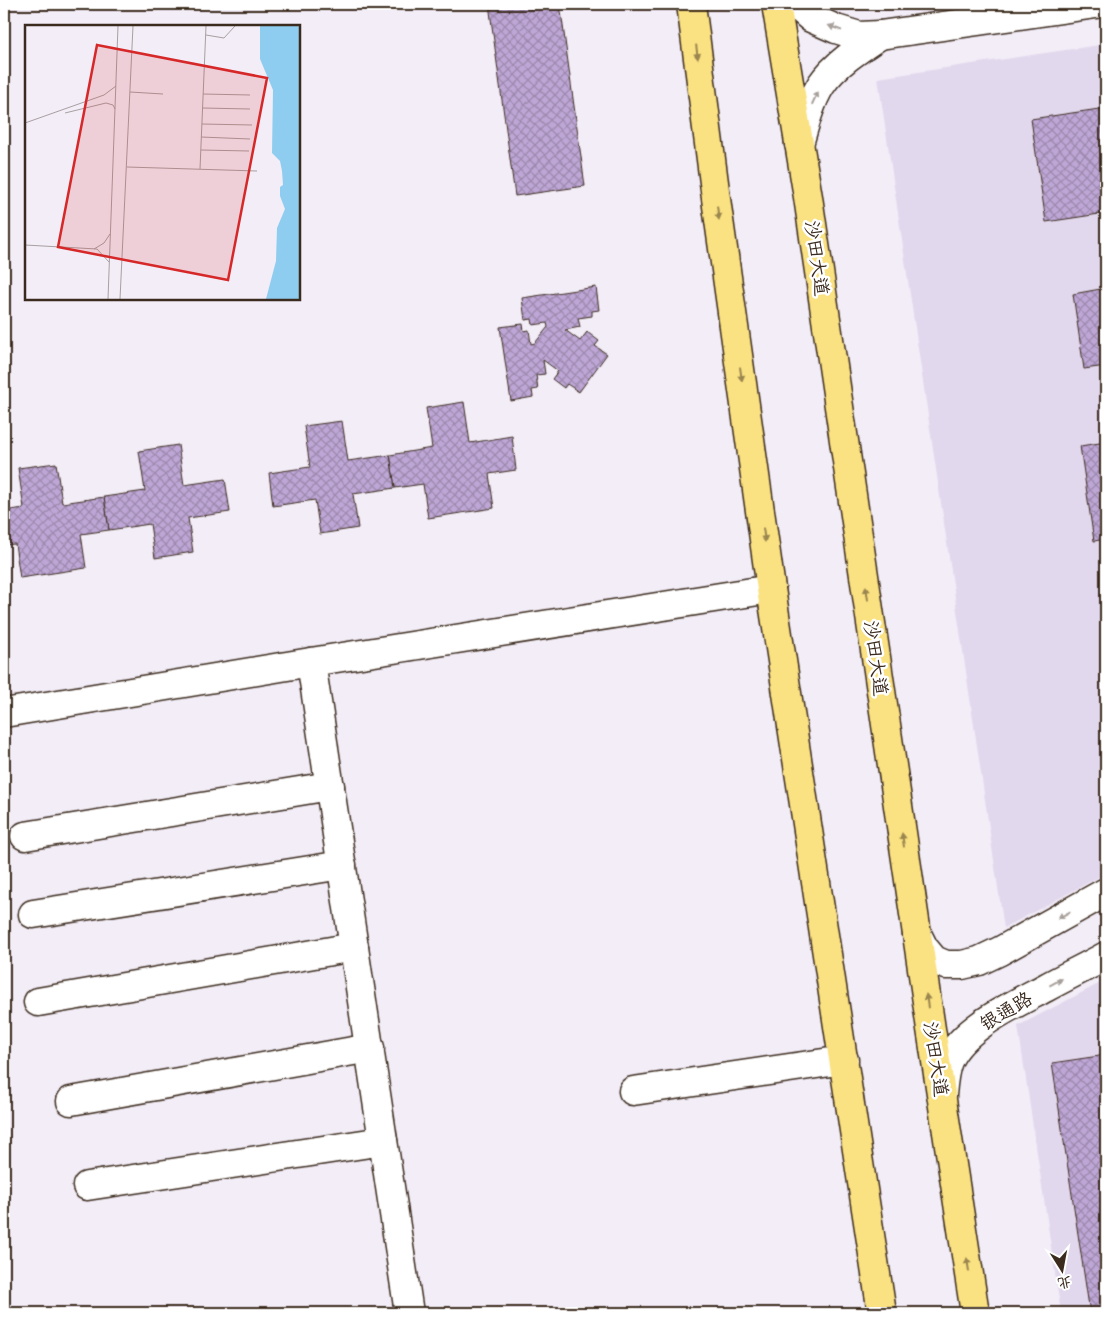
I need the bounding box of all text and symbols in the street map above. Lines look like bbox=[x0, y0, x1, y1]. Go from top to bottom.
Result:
one-way arrow bbox=[827, 24, 842, 31]
inset map bbox=[25, 25, 300, 300]
one-way arrow bbox=[693, 44, 701, 60]
one-way arrow bbox=[811, 91, 819, 105]
one-way arrow bbox=[714, 206, 722, 222]
street label: 沙田大道 bbox=[795, 218, 839, 298]
one-way arrow bbox=[737, 366, 745, 382]
one-way arrow bbox=[760, 527, 768, 543]
one-way arrow bbox=[862, 584, 870, 600]
street label: 沙田大道 bbox=[854, 618, 898, 698]
one-way arrow bbox=[899, 832, 907, 848]
one-way arrow bbox=[1057, 911, 1070, 920]
one-way arrow bbox=[1049, 978, 1063, 987]
street label: 银通路 bbox=[973, 982, 1039, 1040]
one-way arrow bbox=[923, 992, 931, 1008]
street label: 沙田大道 bbox=[914, 1019, 958, 1099]
north arrow bbox=[1038, 1244, 1088, 1294]
one-way arrow bbox=[963, 1257, 971, 1273]
text: 北 bbox=[1055, 1269, 1074, 1296]

